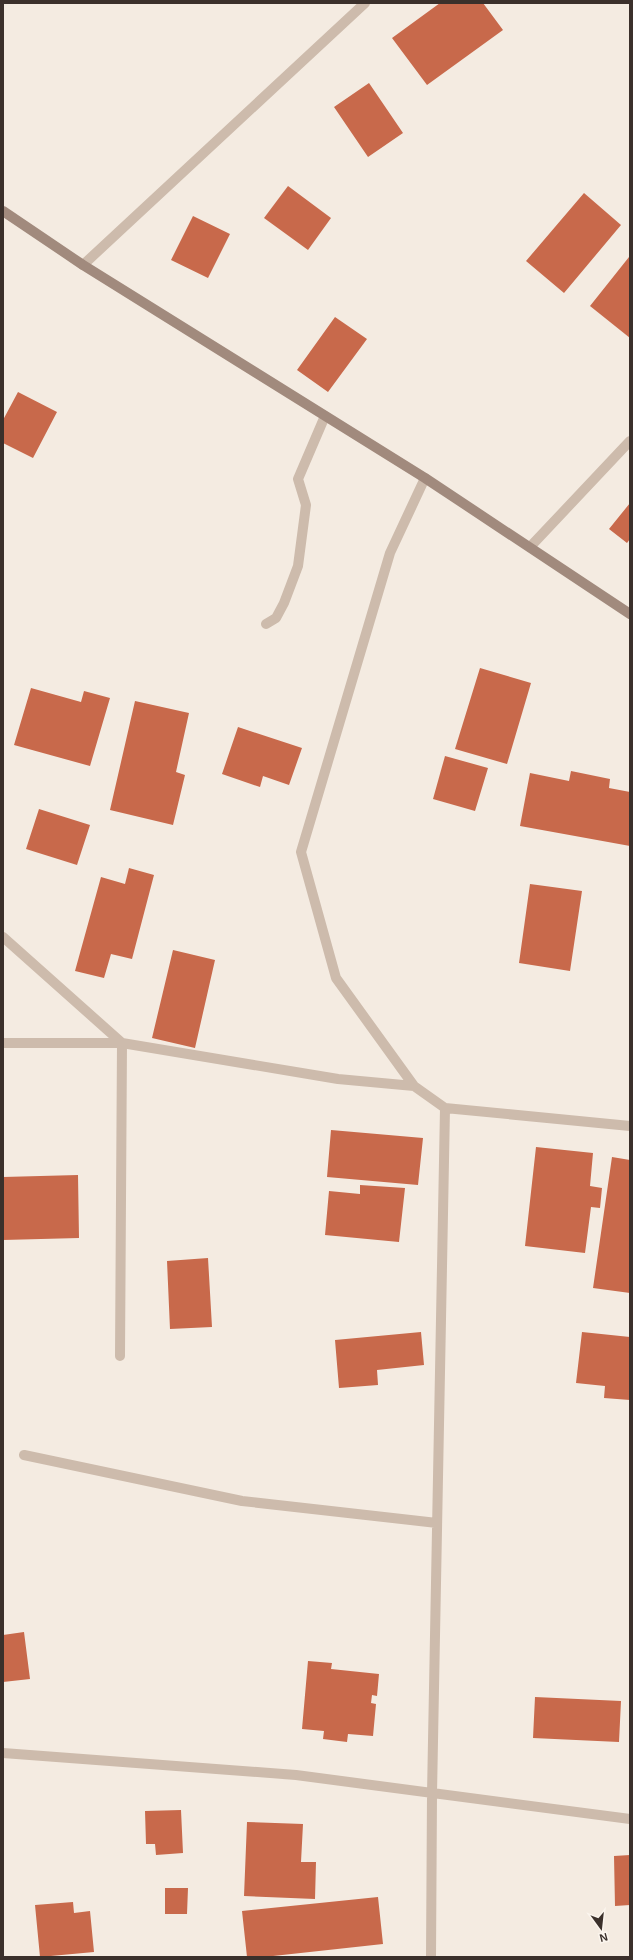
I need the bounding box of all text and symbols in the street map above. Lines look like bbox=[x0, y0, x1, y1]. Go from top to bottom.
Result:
north arrow bbox=[581, 1908, 621, 1948]
text: N bbox=[598, 1931, 609, 1944]

